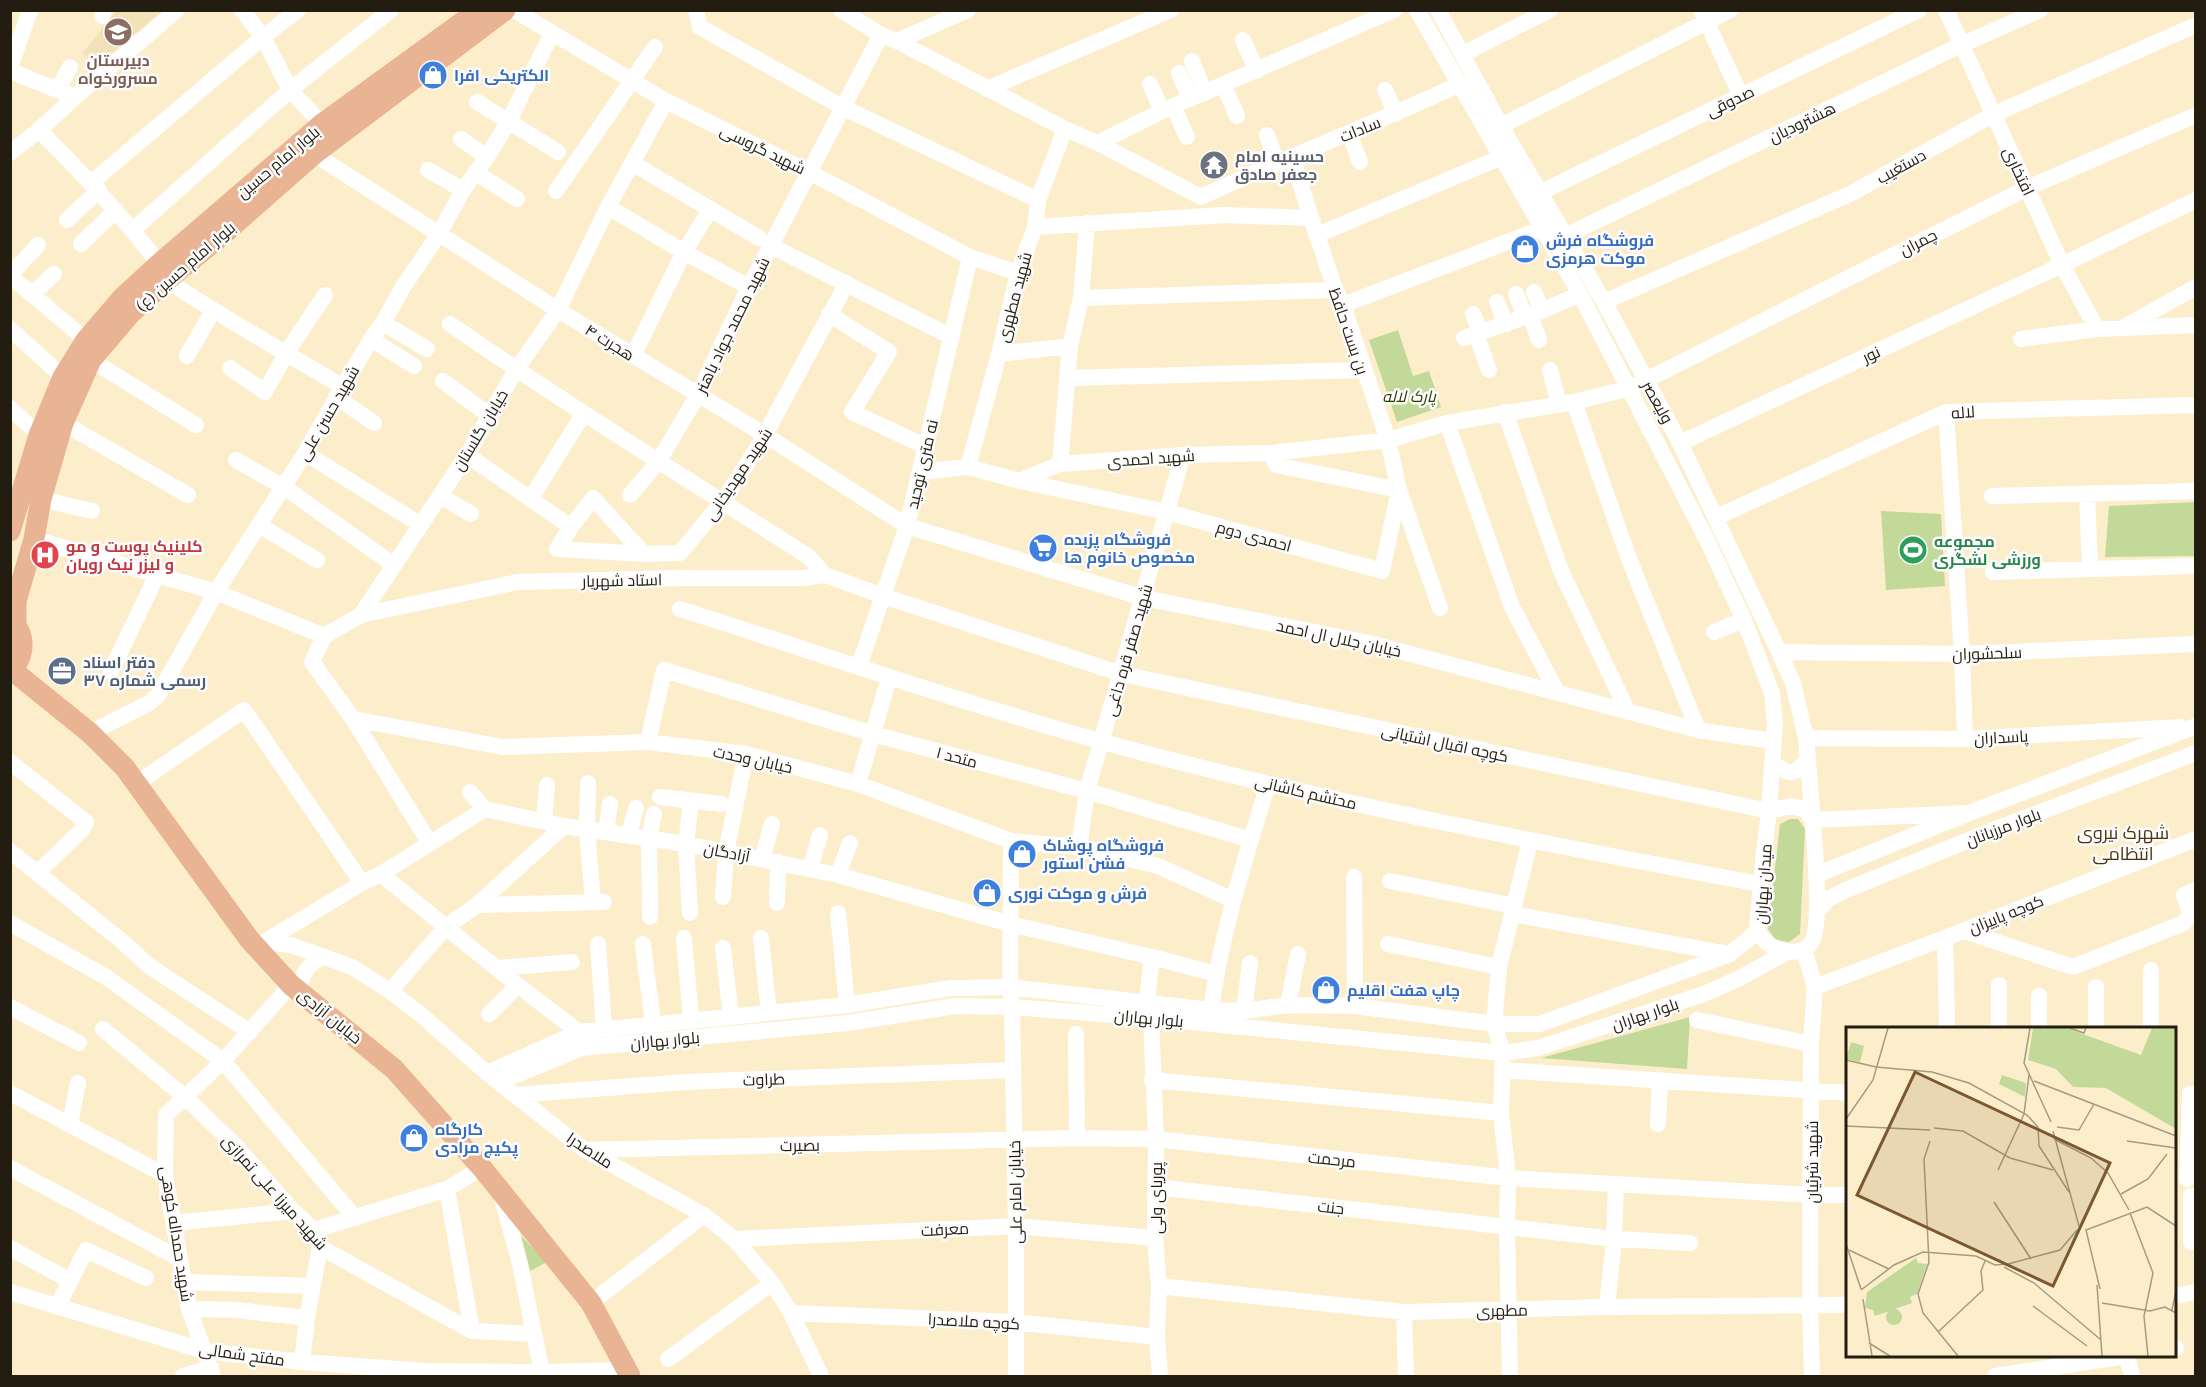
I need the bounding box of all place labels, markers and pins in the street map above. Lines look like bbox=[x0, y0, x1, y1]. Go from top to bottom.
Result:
school or university icon: دبیرستان مسرورخواه bbox=[102, 16, 134, 48]
place label: دبیرستان مسرورخواه bbox=[78, 49, 158, 89]
shop icon: الکتریکی افرا bbox=[417, 59, 449, 91]
place label: الکتریکی افرا bbox=[454, 64, 549, 86]
place label: حسینیه امام جعفر صادق bbox=[1235, 145, 1324, 185]
temple icon: حسینیه امام جعفر صادق bbox=[1198, 149, 1230, 181]
place label: فروشگاه فرش موکت هرمزی bbox=[1546, 229, 1654, 269]
shop icon: فروشگاه فرش موکت هرمزی bbox=[1509, 233, 1541, 265]
place label: فروشگاه پزبده مخصوص خانوم ها bbox=[1064, 528, 1195, 569]
place label: مجموعه ورزشی لشگری bbox=[1934, 530, 2041, 570]
supermarket icon: فروشگاه پزبده مخصوص خانوم ها bbox=[1027, 532, 1059, 564]
sports icon: مجموعه ورزشی لشگری bbox=[1897, 534, 1929, 566]
place label: کلینیک پوست و مو و لیزر نیک رویان bbox=[66, 535, 203, 575]
hospital icon: کلینیک پوست و مو و لیزر نیک رویان bbox=[29, 539, 61, 571]
place label: دفتر اسناد رسمی شماره ۳۷ bbox=[83, 651, 206, 691]
office icon: دفتر اسناد رسمی شماره ۳۷ bbox=[46, 655, 78, 687]
place label: فروشگاه پوشاک فشن استور bbox=[1042, 834, 1164, 874]
shop icon: فروشگاه پوشاک فشن استور bbox=[1006, 838, 1038, 870]
shop icon: فرش و موکت نوری bbox=[971, 877, 1003, 909]
place label: فرش و موکت نوری bbox=[1008, 882, 1147, 904]
shop icon: چاپ هفت اقلیم bbox=[1310, 974, 1342, 1006]
place label: چاپ هفت اقلیم bbox=[1347, 979, 1460, 1002]
place label: کارگاه پکیج مرادی bbox=[435, 1118, 518, 1159]
shop icon: کارگاه پکیج مرادی bbox=[398, 1122, 430, 1154]

